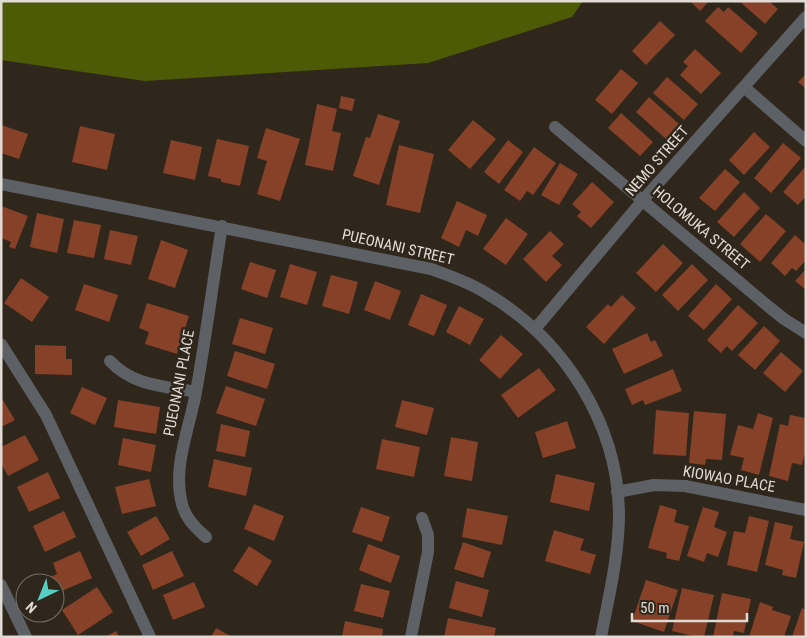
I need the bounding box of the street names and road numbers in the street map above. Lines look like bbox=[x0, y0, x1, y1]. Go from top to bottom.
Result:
street label: NEMO STREET bbox=[622, 122, 692, 200]
street label: HOLOMUKA STREET bbox=[649, 182, 753, 274]
street label: PUEONANI STREET bbox=[340, 225, 456, 269]
street label: PUEONANI PLACE bbox=[160, 328, 198, 438]
street label: KIOWAO PLACE bbox=[682, 462, 776, 496]

